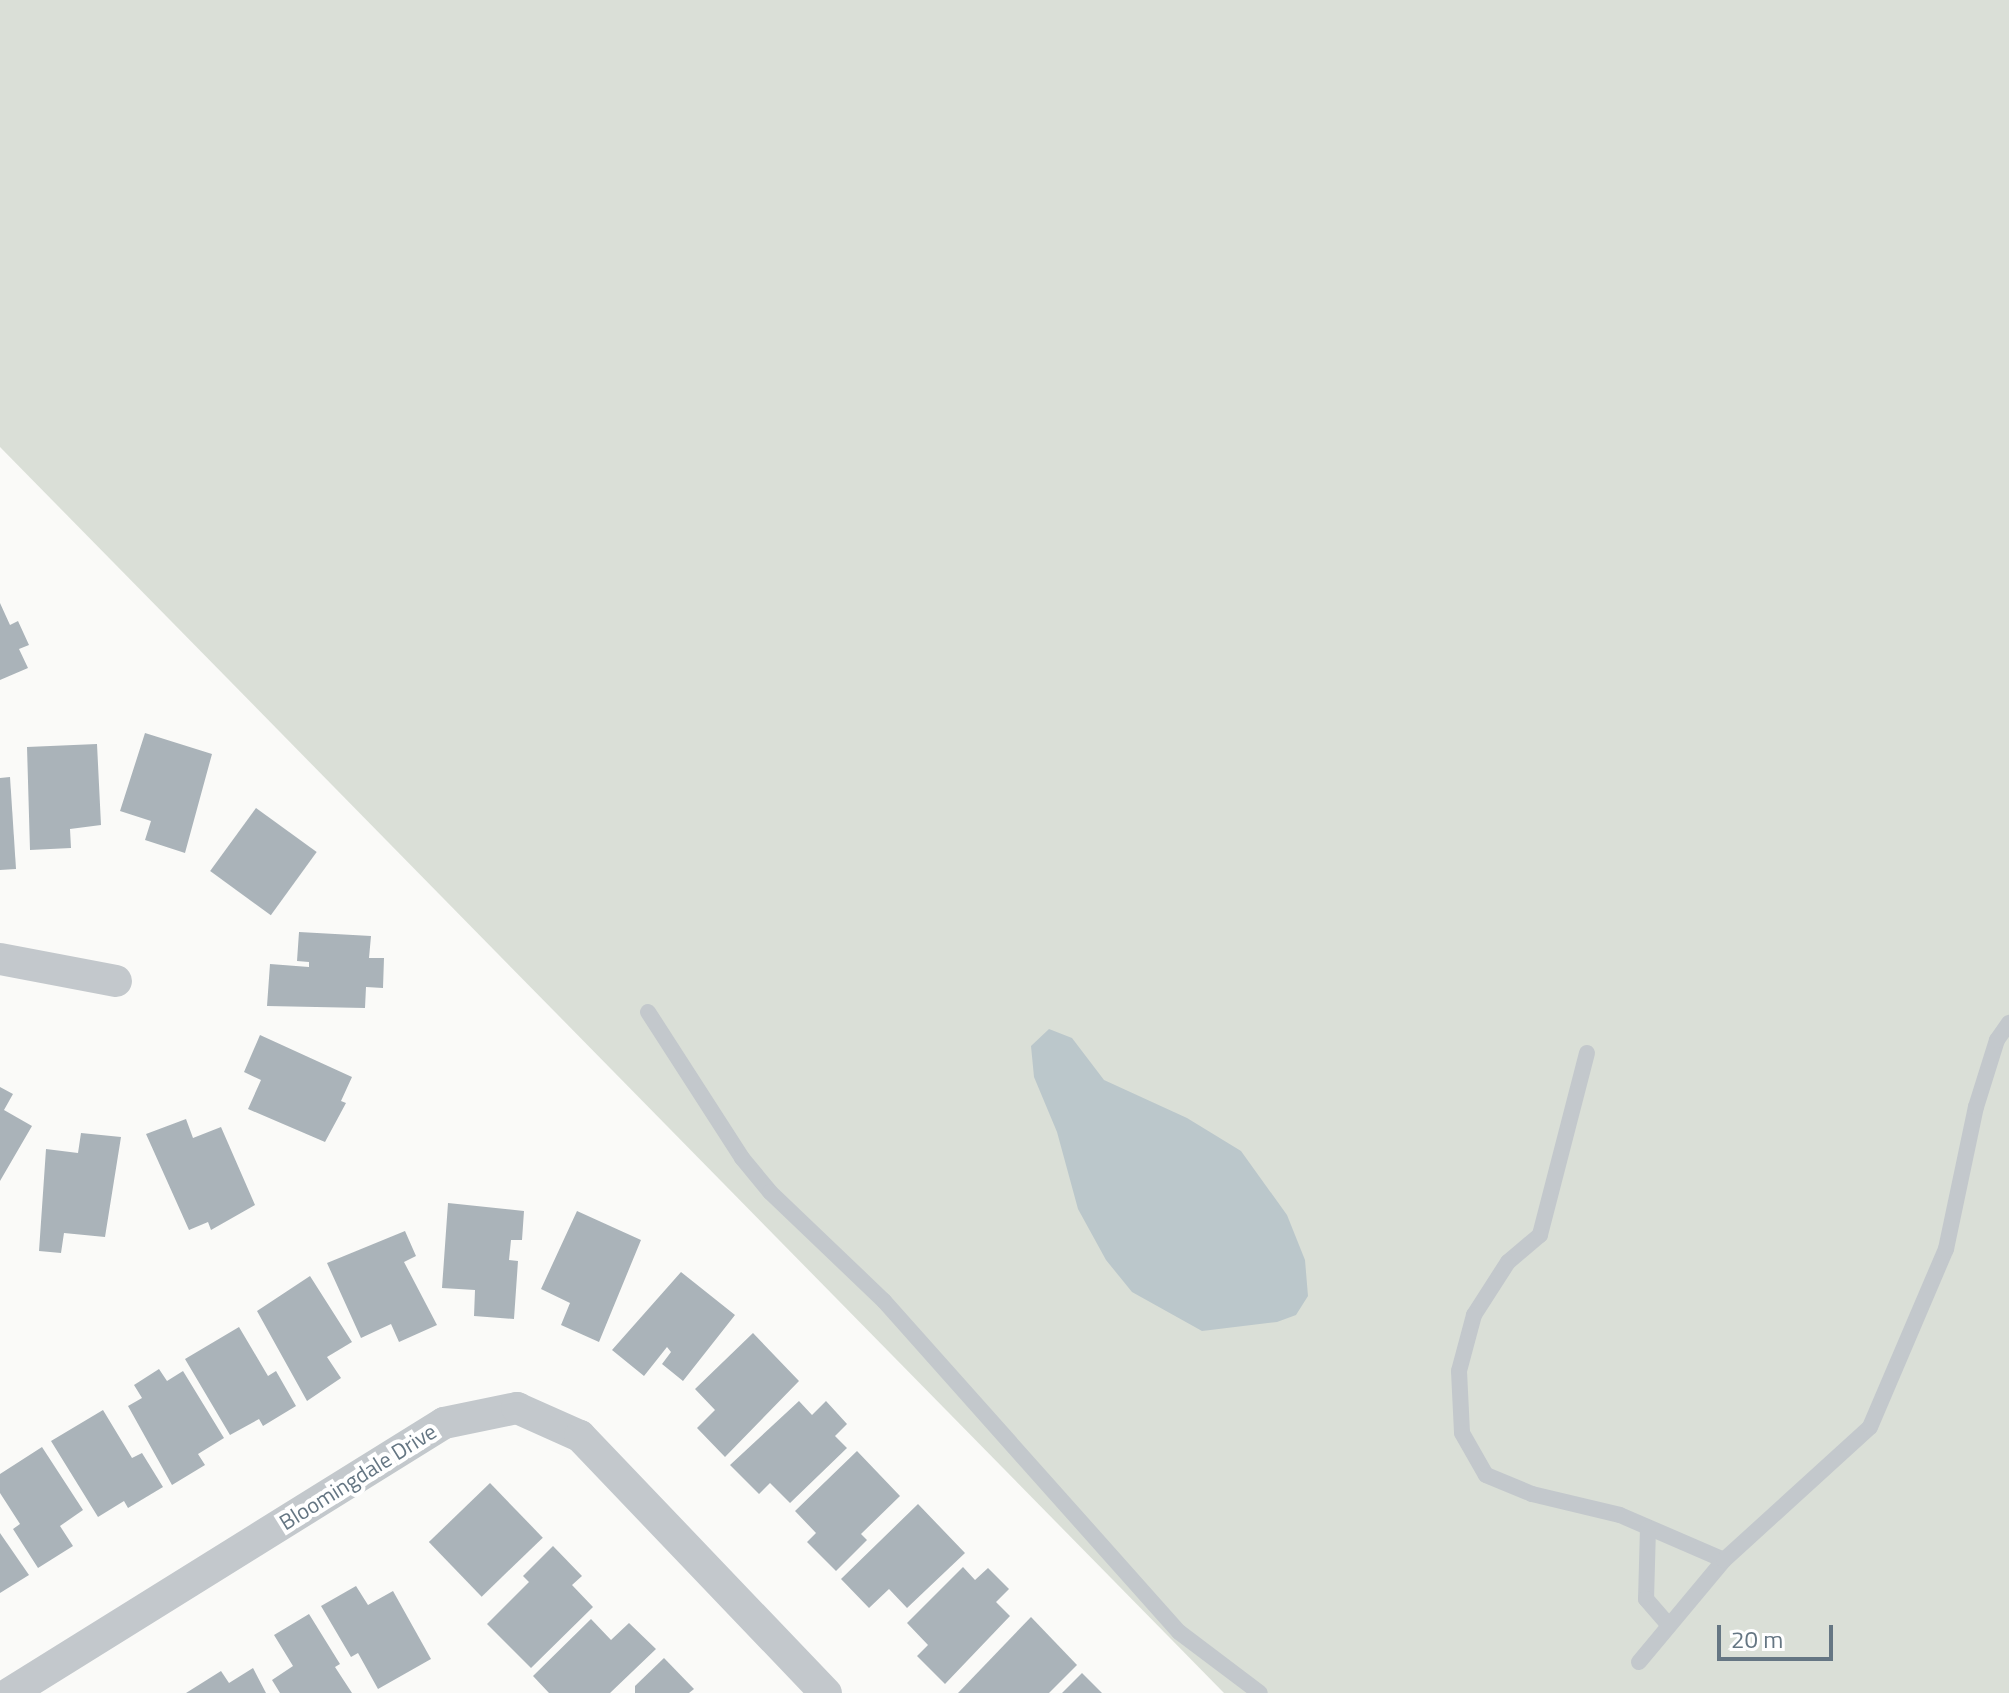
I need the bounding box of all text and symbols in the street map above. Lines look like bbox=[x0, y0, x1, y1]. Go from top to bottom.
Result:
street label: Bloomingdale Drive bbox=[275, 1418, 441, 1536]
scale bar bbox=[1721, 1609, 1837, 1659]
text: 20 m bbox=[1731, 1621, 1783, 1657]

